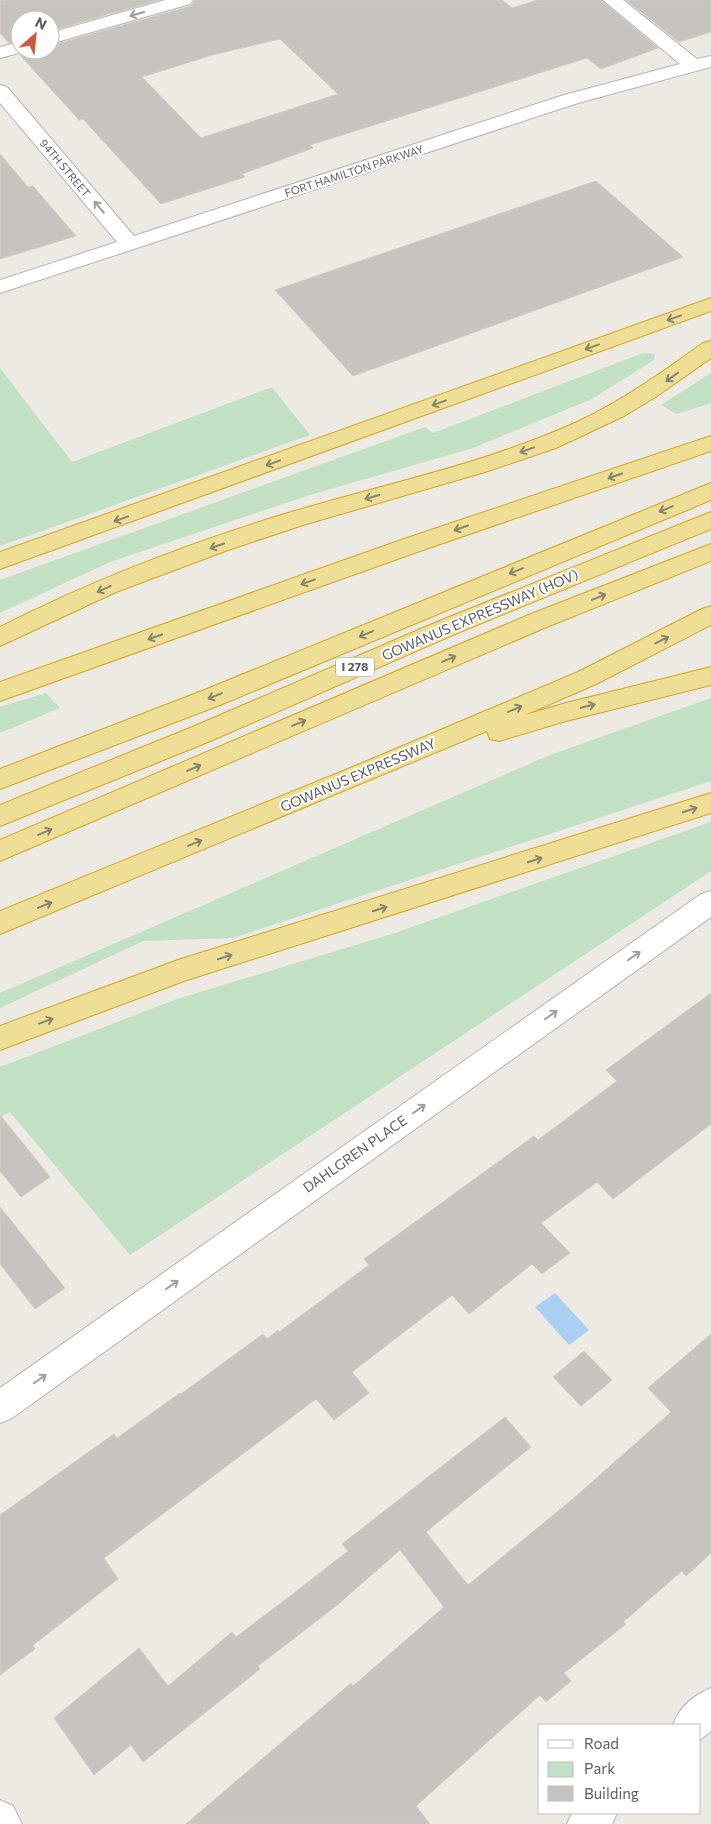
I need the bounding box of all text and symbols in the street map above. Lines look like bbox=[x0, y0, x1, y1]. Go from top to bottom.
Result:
one-way arrow bbox=[129, 9, 145, 19]
north arrow bbox=[10, 10, 60, 60]
text: N bbox=[33, 13, 50, 33]
street label: 94TH STREET bbox=[38, 136, 93, 199]
street label: FORT HAMILTON PARKWAY bbox=[283, 142, 425, 199]
one-way arrow bbox=[93, 201, 105, 214]
one-way arrow bbox=[667, 313, 683, 323]
one-way arrow bbox=[585, 343, 600, 352]
one-way arrow bbox=[665, 372, 679, 382]
one-way arrow bbox=[432, 399, 448, 408]
one-way arrow bbox=[520, 446, 535, 455]
one-way arrow bbox=[266, 459, 282, 468]
one-way arrow bbox=[607, 471, 623, 481]
one-way arrow bbox=[364, 493, 380, 503]
one-way arrow bbox=[659, 505, 674, 515]
one-way arrow bbox=[113, 515, 129, 524]
one-way arrow bbox=[454, 524, 470, 533]
one-way arrow bbox=[209, 541, 225, 551]
street label: GOWANUS EXPRESSWAY (HOV) bbox=[379, 565, 581, 664]
one-way arrow bbox=[509, 567, 524, 577]
one-way arrow bbox=[301, 578, 316, 587]
one-way arrow bbox=[97, 585, 112, 595]
one-way arrow bbox=[591, 591, 606, 600]
one-way arrow bbox=[358, 630, 373, 639]
one-way arrow bbox=[148, 633, 164, 643]
one-way arrow bbox=[654, 635, 669, 645]
one-way arrow bbox=[441, 654, 456, 663]
road number: I 278 bbox=[336, 658, 374, 676]
one-way arrow bbox=[208, 692, 224, 701]
one-way arrow bbox=[579, 701, 595, 711]
one-way arrow bbox=[507, 704, 522, 714]
one-way arrow bbox=[291, 718, 306, 728]
street label: GOWANUS EXPRESSWAY bbox=[278, 734, 438, 815]
one-way arrow bbox=[186, 763, 201, 773]
one-way arrow bbox=[681, 805, 697, 814]
one-way arrow bbox=[37, 827, 52, 837]
one-way arrow bbox=[187, 838, 202, 847]
one-way arrow bbox=[526, 854, 542, 864]
one-way arrow bbox=[37, 899, 52, 909]
one-way arrow bbox=[371, 903, 387, 913]
one-way arrow bbox=[627, 951, 641, 961]
one-way arrow bbox=[217, 952, 233, 962]
one-way arrow bbox=[544, 1010, 558, 1020]
one-way arrow bbox=[37, 1016, 53, 1025]
one-way arrow bbox=[411, 1104, 425, 1115]
street label: DAHLGREN PLACE bbox=[299, 1111, 410, 1196]
one-way arrow bbox=[165, 1280, 179, 1290]
one-way arrow bbox=[33, 1374, 47, 1384]
legend bbox=[538, 1724, 701, 1814]
text: Road bbox=[584, 1734, 619, 1752]
text: Park bbox=[584, 1759, 615, 1777]
text: Building bbox=[584, 1784, 639, 1802]

